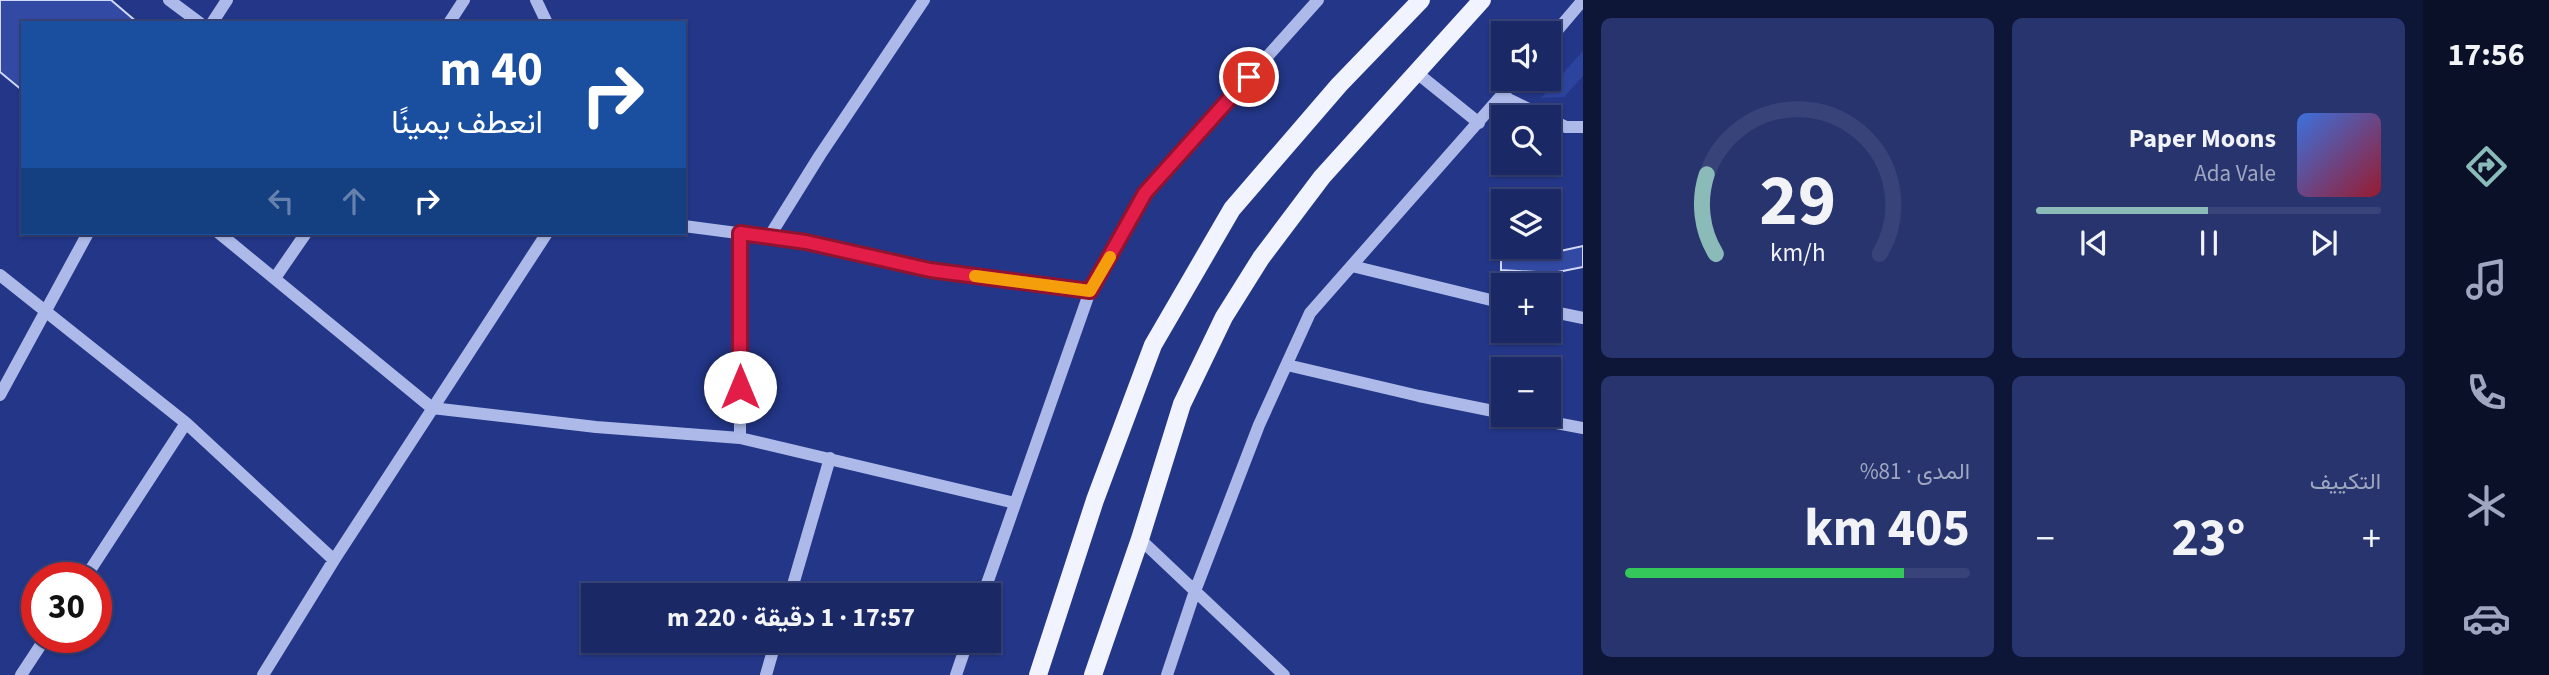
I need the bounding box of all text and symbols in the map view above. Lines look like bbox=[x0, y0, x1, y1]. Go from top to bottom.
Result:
map controls bbox=[1491, 21, 1561, 427]
button: sound bbox=[1491, 21, 1561, 91]
text: 17:56 bbox=[2447, 32, 2525, 78]
text: 40 m bbox=[439, 35, 543, 105]
pin bbox=[1219, 47, 1279, 107]
icon: right bbox=[567, 49, 658, 140]
icon: arrive bbox=[1230, 58, 1268, 96]
text: انعطف يمينًا bbox=[391, 100, 543, 146]
button: search bbox=[1491, 105, 1561, 175]
text: Paper Moons bbox=[2129, 120, 2276, 157]
icon: directions bbox=[2462, 142, 2511, 191]
text: 29 bbox=[1759, 149, 1836, 253]
text: Ada Vale bbox=[2194, 157, 2276, 190]
icon: left bbox=[262, 182, 300, 220]
icon: ahead bbox=[335, 182, 373, 220]
icon: right bbox=[408, 182, 446, 220]
button: layers bbox=[1491, 189, 1561, 259]
icon: previous bbox=[2075, 224, 2113, 262]
icon: pause bbox=[2190, 224, 2228, 262]
icon: next bbox=[2305, 224, 2343, 262]
text: km/h bbox=[1770, 235, 1825, 271]
icon: music bbox=[2462, 255, 2511, 304]
button: + bbox=[1491, 273, 1561, 343]
position arrow bbox=[703, 350, 777, 424]
button: − bbox=[1491, 357, 1561, 427]
icon: phone bbox=[2462, 368, 2511, 417]
text: المدى · 81% bbox=[1860, 455, 1970, 488]
text: التكييف bbox=[2310, 465, 2381, 498]
icon: climate bbox=[2462, 481, 2511, 530]
text: 405 km bbox=[1804, 492, 1970, 566]
text: 23° bbox=[2172, 502, 2245, 576]
text: − bbox=[2036, 512, 2055, 566]
text: + bbox=[2362, 512, 2381, 566]
speed limit sign: 30 bbox=[21, 562, 112, 653]
icon: car bbox=[2462, 594, 2511, 643]
text: 17:57 · 1 دقيقة · 220 m bbox=[667, 599, 915, 636]

